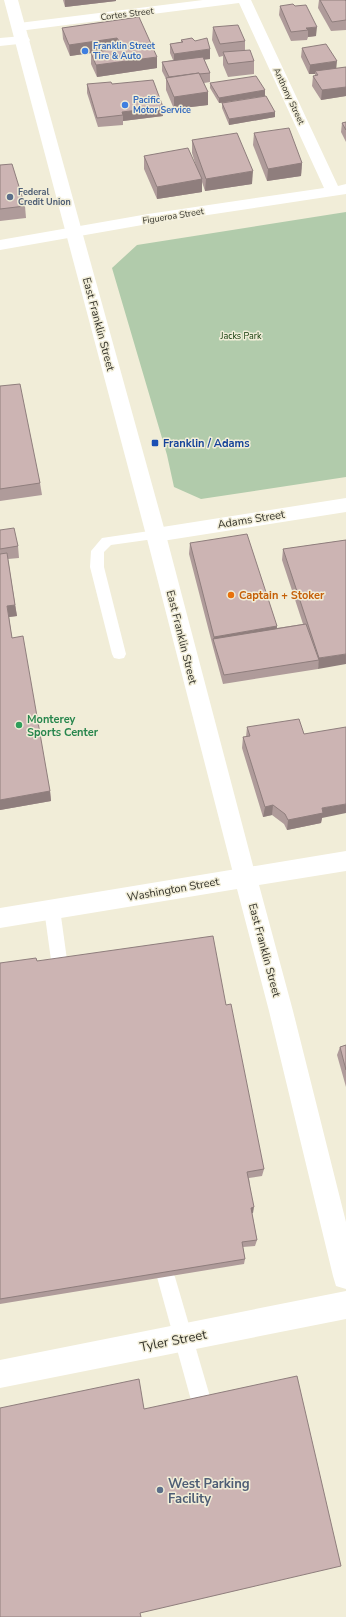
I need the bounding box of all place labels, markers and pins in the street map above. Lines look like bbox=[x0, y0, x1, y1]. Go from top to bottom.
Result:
place label: Franklin Street Tire & Auto bbox=[93, 40, 156, 62]
marker: Franklin Street Tire & Auto bbox=[80, 46, 90, 56]
place label: Pacific Motor Service bbox=[133, 94, 191, 116]
marker: Pacific Motor Service bbox=[120, 100, 130, 110]
place label: Federal Credit Union bbox=[18, 186, 71, 208]
marker: Federal Credit Union bbox=[5, 192, 15, 202]
place label: Franklin / Adams bbox=[163, 436, 250, 451]
marker: Franklin / Adams bbox=[150, 438, 160, 448]
place label: Captain + Stoker bbox=[239, 588, 325, 603]
marker: Captain + Stoker bbox=[226, 590, 236, 600]
place label: Monterey Sports Center bbox=[27, 712, 99, 740]
marker: Monterey Sports Center bbox=[14, 720, 24, 730]
place label: West Parking Facility bbox=[168, 1475, 250, 1508]
marker: West Parking Facility bbox=[155, 1485, 165, 1495]

